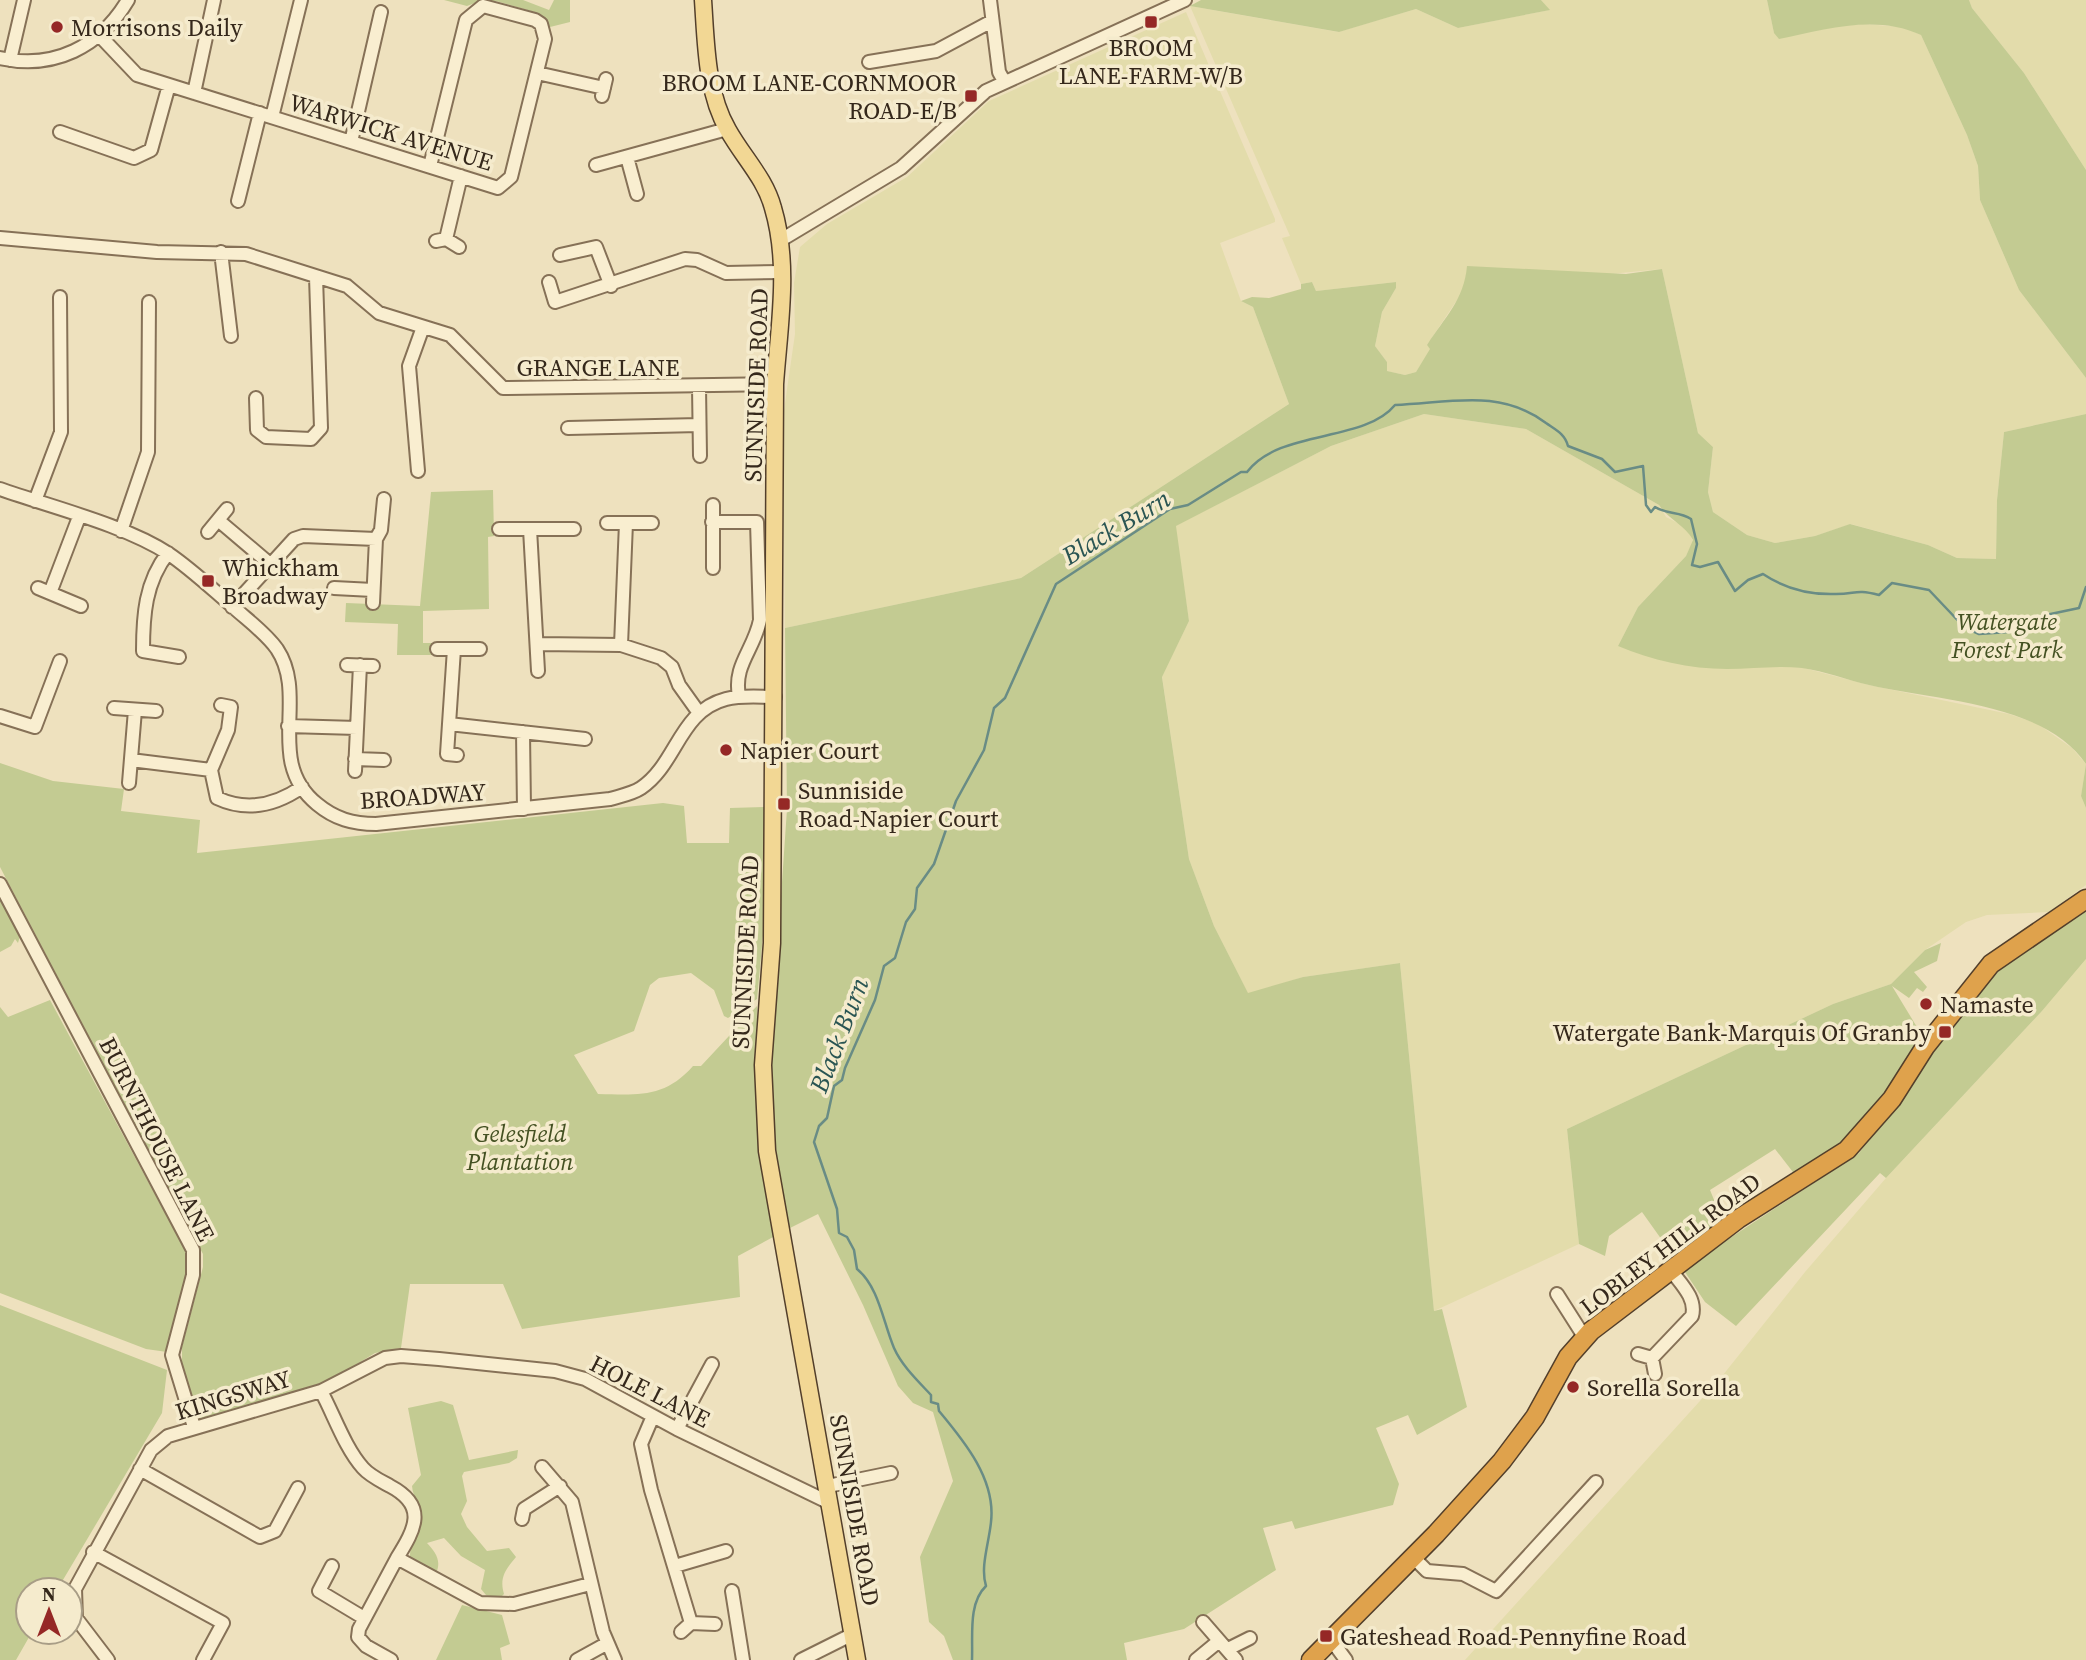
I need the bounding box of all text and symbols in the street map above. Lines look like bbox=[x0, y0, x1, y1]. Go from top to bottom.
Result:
place label: Morrisons Daily bbox=[71, 11, 243, 44]
marker: BROOM LANE-FARM-W/B bbox=[1143, 14, 1159, 30]
marker: Morrisons Daily bbox=[49, 19, 65, 35]
place label: BROOM LANE-FARM-W/B bbox=[1059, 31, 1243, 92]
place label: BROOM LANE-CORNMOOR ROAD-E/B bbox=[662, 66, 957, 127]
street label: WARWICK AVENUE bbox=[285, 85, 497, 179]
marker: BROOM LANE-CORNMOOR ROAD-E/B bbox=[963, 88, 979, 104]
street label: SUNNISIDE ROAD bbox=[736, 288, 776, 482]
street label: GRANGE LANE bbox=[517, 351, 679, 384]
water label: Black Burn bbox=[1054, 480, 1177, 574]
place label: Whickham Broadway bbox=[222, 551, 339, 612]
marker: Whickham Broadway bbox=[200, 573, 216, 589]
park label: Watergate Forest Park bbox=[1950, 605, 2063, 666]
place label: Napier Court bbox=[740, 734, 879, 767]
marker: Napier Court bbox=[718, 742, 734, 758]
place label: Sunniside Road-Napier Court bbox=[798, 774, 999, 835]
street label: BROADWAY bbox=[359, 775, 487, 817]
marker: Sunniside Road-Napier Court bbox=[776, 796, 792, 812]
street label: SUNNISIDE ROAD bbox=[723, 854, 767, 1050]
water label: Black Burn bbox=[800, 972, 877, 1099]
place label: Namaste bbox=[1940, 988, 2034, 1021]
marker: Namaste bbox=[1918, 996, 1934, 1012]
place label: Watergate Bank-Marquis Of Granby bbox=[1552, 1016, 1932, 1049]
marker: Watergate Bank-Marquis Of Granby bbox=[1937, 1024, 1953, 1040]
street label: BURNTHOUSE LANE bbox=[91, 1031, 223, 1247]
park label: Gelesfield Plantation bbox=[466, 1117, 574, 1178]
street label: LOBLEY HILL ROAD bbox=[1573, 1165, 1767, 1323]
street label: HOLE LANE bbox=[584, 1347, 716, 1435]
street label: KINGSWAY bbox=[171, 1362, 295, 1428]
place label: Sorella Sorella bbox=[1587, 1371, 1741, 1404]
marker: Sorella Sorella bbox=[1565, 1379, 1581, 1395]
street label: SUNNISIDE ROAD bbox=[822, 1412, 888, 1608]
north arrow bbox=[14, 1576, 84, 1646]
text: N bbox=[42, 1581, 56, 1607]
place label: Gateshead Road-Pennyfine Road bbox=[1340, 1620, 1687, 1653]
marker: Gateshead Road-Pennyfine Road bbox=[1318, 1628, 1334, 1644]

